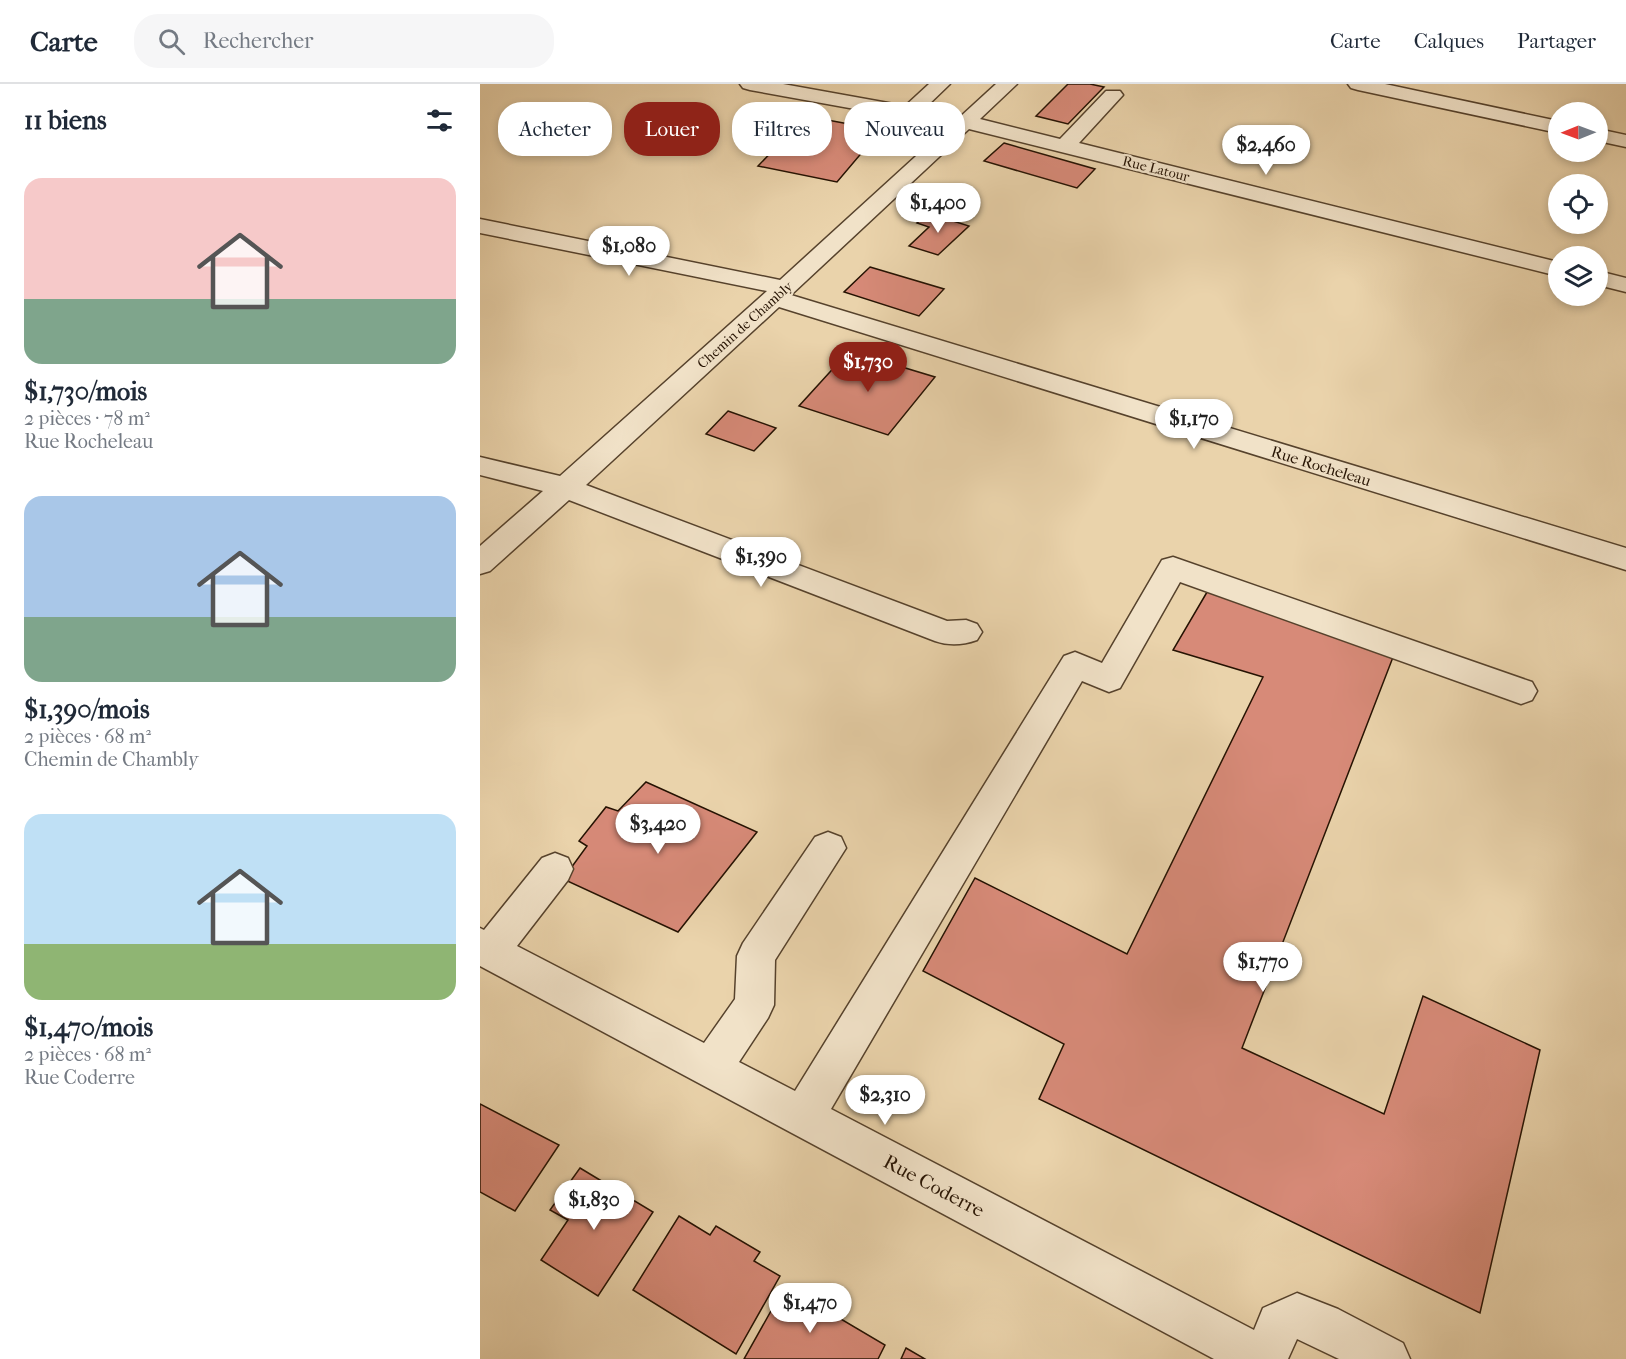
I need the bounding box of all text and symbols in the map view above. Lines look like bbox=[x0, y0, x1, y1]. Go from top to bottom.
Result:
search box bbox=[134, 14, 554, 68]
text: Carte bbox=[30, 25, 98, 58]
icon: search bbox=[155, 25, 188, 58]
text: Rechercher bbox=[203, 28, 313, 54]
text: Carte bbox=[1330, 29, 1381, 53]
text: Calques bbox=[1414, 29, 1484, 53]
text: Partager bbox=[1517, 29, 1596, 53]
chip: Acheter bbox=[498, 102, 612, 156]
chip: Louer bbox=[624, 102, 720, 156]
chip: Filtres bbox=[732, 102, 832, 156]
chip: Nouveau bbox=[844, 102, 965, 156]
north arrow bbox=[1548, 102, 1608, 162]
map controls bbox=[1548, 102, 1608, 306]
icon: filters bbox=[423, 104, 456, 137]
text: 11 biens bbox=[24, 105, 107, 136]
pin: $2,460 bbox=[1217, 125, 1315, 176]
text: $2,460 bbox=[1236, 133, 1296, 156]
street label: Rue Latour bbox=[1121, 152, 1191, 186]
button: locate bbox=[1548, 174, 1608, 234]
pin: $1,400 bbox=[889, 183, 987, 234]
text: $1,400 bbox=[910, 191, 966, 214]
icon: home bbox=[186, 217, 294, 325]
pin: $1,080 bbox=[580, 226, 678, 277]
text: $1,080 bbox=[602, 234, 656, 257]
button: layers bbox=[1548, 246, 1608, 306]
street label: Chemin de Chambly bbox=[694, 277, 796, 372]
pin: $1,730 bbox=[819, 342, 917, 393]
text: $1,730 bbox=[843, 350, 893, 373]
text: $1,730/mois bbox=[24, 376, 147, 407]
pin: $1,170 bbox=[1145, 399, 1243, 450]
text: 2 pièces · 78 m² bbox=[24, 407, 150, 430]
text: $1,170 bbox=[1169, 407, 1219, 430]
text: Rue Rocheleau bbox=[24, 430, 153, 453]
street label: Rue Rocheleau bbox=[1269, 442, 1373, 490]
icon: home bbox=[186, 535, 294, 643]
pin: $1,390 bbox=[712, 537, 810, 588]
text: $1,390 bbox=[735, 545, 787, 568]
text: $1,390/mois bbox=[24, 694, 150, 725]
text: 2 pièces · 68 m² bbox=[24, 725, 151, 748]
text: Chemin de Chambly bbox=[24, 748, 199, 771]
pin: $3,420 bbox=[609, 804, 707, 855]
text: $3,420 bbox=[629, 812, 687, 835]
icon: home bbox=[186, 853, 294, 961]
pin: $1,770 bbox=[1214, 942, 1312, 993]
text: $1,770 bbox=[1237, 950, 1289, 973]
text: $1,470/mois bbox=[24, 1012, 153, 1043]
text: 2 pièces · 68 m² bbox=[24, 1043, 151, 1066]
text: Rue Coderre bbox=[24, 1066, 135, 1089]
pin: $2,310 bbox=[836, 1075, 934, 1126]
text: $2,310 bbox=[859, 1083, 911, 1106]
street label: Rue Coderre bbox=[880, 1150, 988, 1222]
pin: $1,830 bbox=[545, 1180, 643, 1231]
text: $1,830 bbox=[568, 1188, 620, 1211]
pin: $1,470 bbox=[761, 1283, 859, 1334]
text: $1,470 bbox=[783, 1291, 837, 1314]

